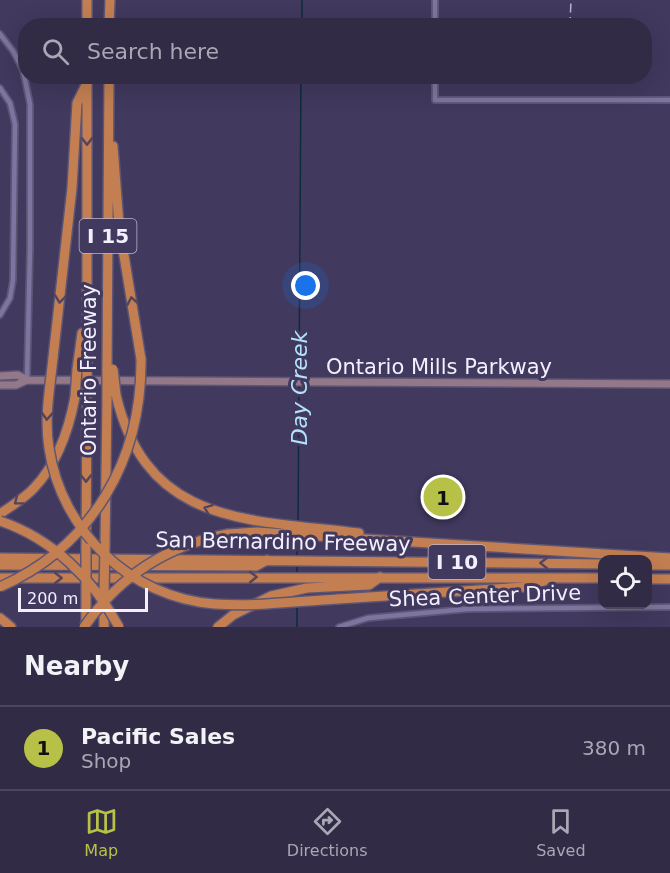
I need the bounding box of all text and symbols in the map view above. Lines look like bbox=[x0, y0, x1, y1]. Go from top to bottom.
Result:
search box bbox=[18, 18, 652, 84]
icon: search bbox=[39, 35, 72, 68]
text: Search here bbox=[87, 39, 219, 64]
one-way arrow bbox=[81, 137, 93, 146]
road number: I 15 bbox=[80, 219, 136, 253]
your location bbox=[291, 271, 320, 300]
street label: Ontario Freeway bbox=[77, 284, 101, 456]
one-way arrow bbox=[54, 295, 66, 304]
one-way arrow bbox=[126, 297, 139, 307]
water label: Day Creek bbox=[287, 329, 312, 445]
street label: Ontario Mills Parkway bbox=[326, 355, 552, 379]
one-way arrow bbox=[41, 411, 54, 420]
one-way arrow bbox=[80, 473, 92, 482]
pin: 1 bbox=[424, 474, 462, 520]
one-way arrow bbox=[13, 493, 24, 504]
one-way arrow bbox=[203, 504, 214, 516]
street label: San Bernardino Freeway bbox=[155, 528, 411, 556]
road number: I 10 bbox=[428, 545, 486, 579]
map controls bbox=[598, 555, 652, 609]
button: locate bbox=[598, 555, 652, 609]
one-way arrow bbox=[540, 557, 549, 569]
one-way arrow bbox=[249, 571, 258, 584]
one-way arrow bbox=[54, 572, 63, 584]
street label: Shea Center Drive bbox=[388, 581, 582, 611]
scale bar bbox=[18, 585, 148, 612]
text: 200 m bbox=[27, 589, 78, 608]
text: Nearby bbox=[24, 651, 129, 681]
text: Pacific Sales bbox=[81, 724, 235, 749]
text: 1 bbox=[37, 736, 50, 760]
text: 380 m bbox=[582, 736, 646, 760]
text: Shop bbox=[81, 749, 131, 773]
tab: Map bbox=[84, 805, 118, 860]
tab: Directions bbox=[287, 805, 367, 860]
tab: Saved bbox=[536, 805, 586, 860]

